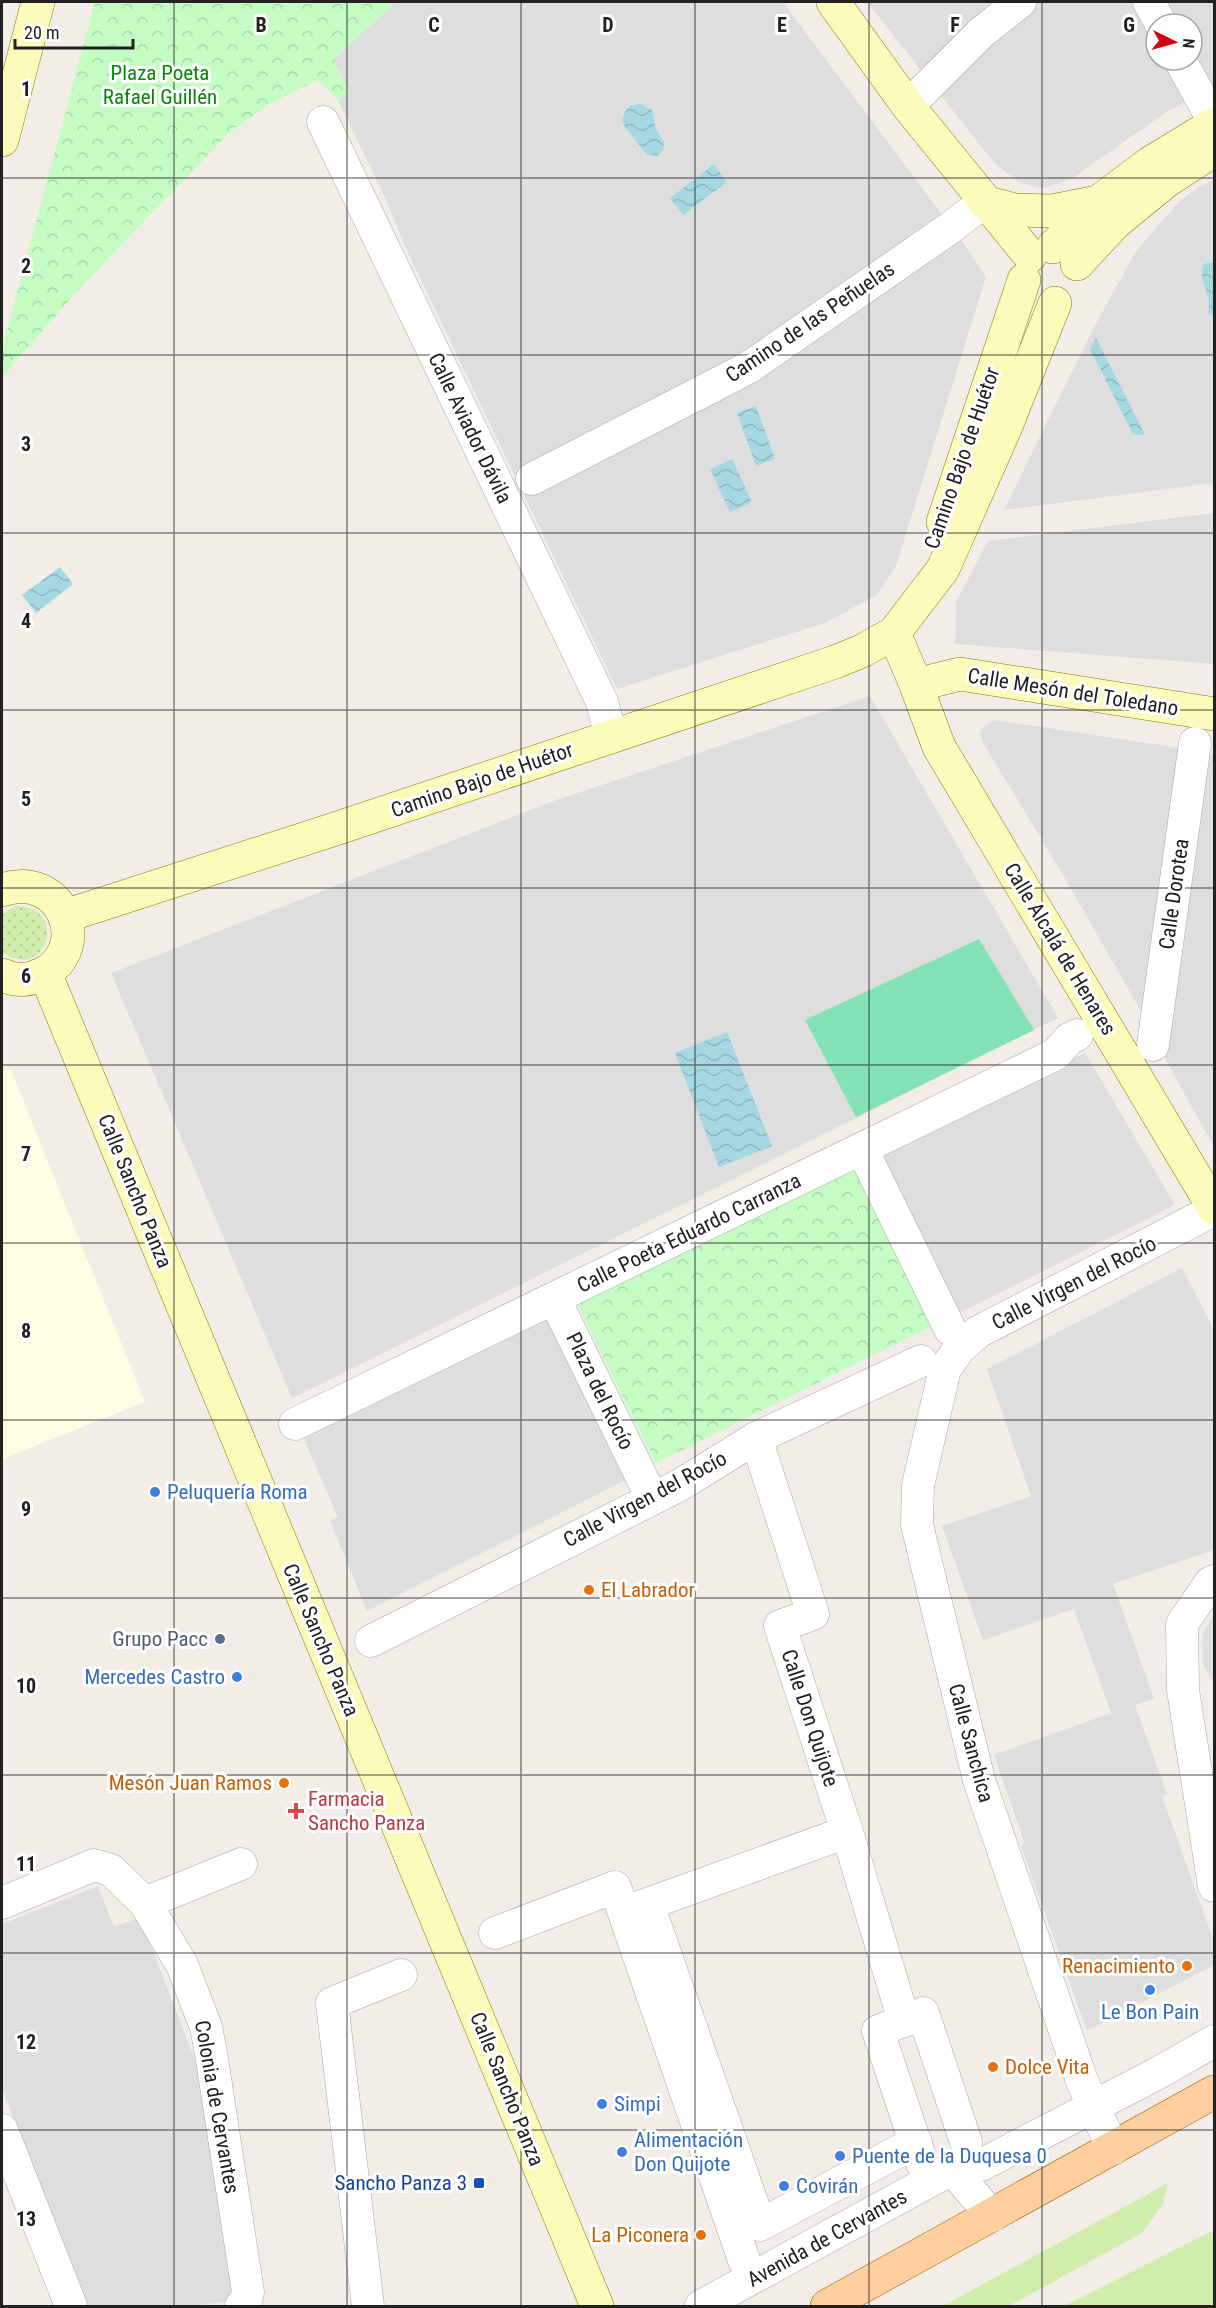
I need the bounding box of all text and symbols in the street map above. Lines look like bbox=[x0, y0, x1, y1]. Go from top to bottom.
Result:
scale bar bbox=[15, 12, 134, 50]
north arrow bbox=[1144, 12, 1204, 72]
text: B bbox=[255, 13, 267, 37]
text: C bbox=[428, 13, 440, 37]
text: D bbox=[602, 13, 614, 37]
text: E bbox=[777, 13, 787, 37]
text: F bbox=[950, 13, 960, 37]
text: G bbox=[1123, 13, 1135, 37]
text: 20 m bbox=[24, 22, 59, 43]
text: N bbox=[1179, 38, 1198, 49]
park label: Plaza Poeta Rafael Guillén bbox=[103, 61, 217, 109]
text: 1 bbox=[21, 77, 31, 101]
text: 2 bbox=[21, 254, 31, 278]
street label: Camino de las Peñuelas bbox=[721, 257, 899, 387]
street label: Calle Aviador Dávila bbox=[423, 349, 517, 507]
street label: Camino Bajo de Huétor bbox=[920, 364, 1004, 552]
text: 3 bbox=[21, 432, 31, 456]
text: 4 bbox=[21, 609, 31, 633]
street label: Calle Mesón del Toledano bbox=[966, 663, 1180, 721]
street label: Camino Bajo de Huétor bbox=[388, 738, 576, 822]
text: 5 bbox=[21, 787, 31, 811]
street label: Calle Dorotea bbox=[1154, 837, 1194, 951]
street label: Calle Alcalá de Henares bbox=[999, 859, 1121, 1039]
text: 6 bbox=[21, 964, 31, 988]
street label: Calle Sancho Panza bbox=[93, 1111, 177, 1271]
text: 7 bbox=[21, 1142, 31, 1166]
street label: Calle Poeta Eduardo Carranza bbox=[573, 1168, 805, 1298]
street label: Calle Virgen del Rocío bbox=[988, 1231, 1160, 1335]
text: 8 bbox=[21, 1319, 31, 1343]
street label: Plaza del Rocío bbox=[561, 1328, 639, 1454]
street label: Calle Virgen del Rocío bbox=[559, 1446, 731, 1552]
place label: Peluquería Roma bbox=[167, 1480, 308, 1504]
marker: Peluquería Roma bbox=[148, 1485, 162, 1499]
text: 9 bbox=[21, 1497, 31, 1521]
street label: Calle Sancho Panza bbox=[278, 1560, 364, 1720]
place label: El Labrador bbox=[601, 1578, 695, 1602]
marker: El Labrador bbox=[582, 1583, 596, 1597]
place label: Grupo Pacc bbox=[112, 1627, 208, 1651]
marker: Grupo Pacc bbox=[213, 1632, 227, 1646]
street label: Calle Don Quijote bbox=[777, 1646, 844, 1790]
place label: Mercedes Castro bbox=[84, 1665, 225, 1689]
marker: Mercedes Castro bbox=[230, 1670, 244, 1684]
text: 10 bbox=[16, 1674, 36, 1698]
street label: Calle Sanchica bbox=[944, 1681, 998, 1805]
place label: Mesón Juan Ramos bbox=[109, 1771, 272, 1795]
marker: Mesón Juan Ramos bbox=[277, 1776, 291, 1790]
place label: Farmacia Sancho Panza bbox=[308, 1787, 425, 1835]
marker: Farmacia Sancho Panza bbox=[289, 1804, 303, 1818]
text: 11 bbox=[16, 1852, 36, 1876]
place label: Renacimiento bbox=[1062, 1954, 1175, 1978]
marker: Renacimiento bbox=[1180, 1959, 1194, 1973]
marker: Le Bon Pain bbox=[1143, 1983, 1157, 1997]
place label: Le Bon Pain bbox=[1101, 2000, 1199, 2024]
street label: Calle Sancho Panza bbox=[465, 2009, 549, 2169]
street label: Colonia de Cervantes bbox=[190, 2018, 244, 2196]
text: 12 bbox=[16, 2030, 36, 2054]
place label: Dolce Vita bbox=[1005, 2055, 1090, 2079]
marker: Dolce Vita bbox=[986, 2060, 1000, 2074]
place label: Simpi bbox=[614, 2092, 661, 2116]
marker: Simpi bbox=[595, 2097, 609, 2111]
place label: Alimentación Don Quijote bbox=[634, 2128, 743, 2176]
place label: Puente de la Duquesa 0 bbox=[852, 2144, 1047, 2168]
marker: Alimentación Don Quijote bbox=[615, 2145, 629, 2159]
marker: Puente de la Duquesa 0 bbox=[833, 2149, 847, 2163]
place label: Sancho Panza 3 bbox=[334, 2171, 467, 2195]
place label: Covirán bbox=[796, 2174, 858, 2198]
marker: Sancho Panza 3 bbox=[472, 2176, 486, 2190]
marker: Covirán bbox=[777, 2179, 791, 2193]
street label: Avenida de Cervantes bbox=[743, 2184, 911, 2292]
text: 13 bbox=[16, 2207, 36, 2231]
place label: La Piconera bbox=[591, 2223, 689, 2247]
marker: La Piconera bbox=[694, 2228, 708, 2242]

